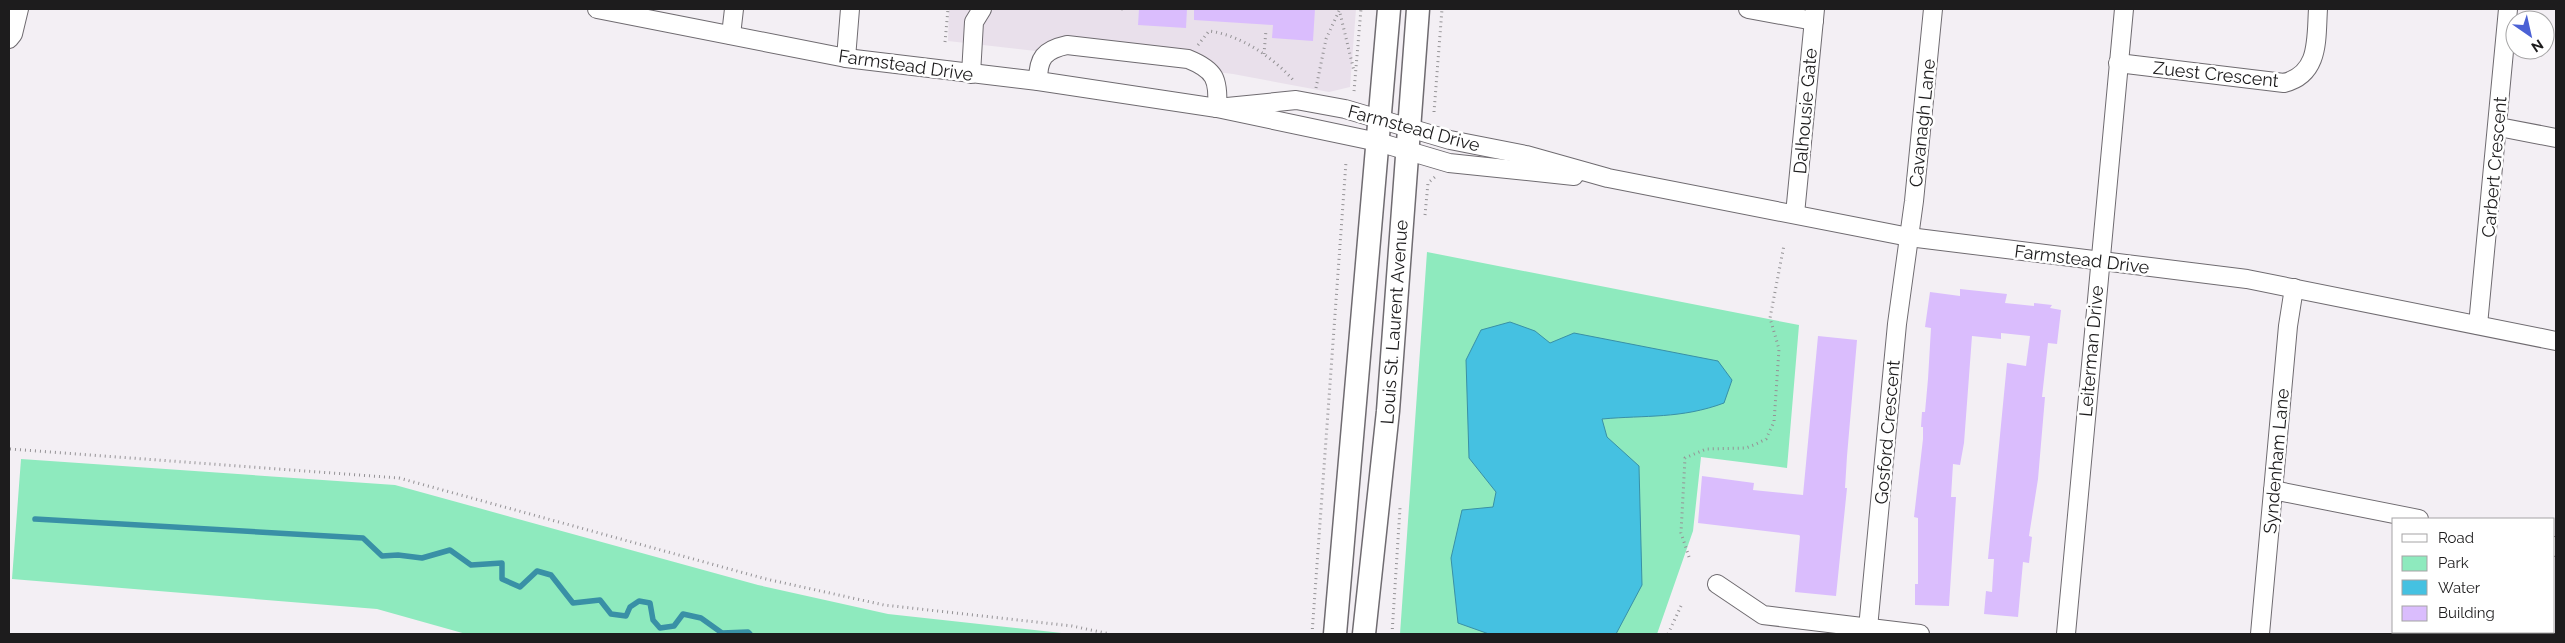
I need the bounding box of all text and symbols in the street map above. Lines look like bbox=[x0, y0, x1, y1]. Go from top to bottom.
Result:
north arrow bbox=[2505, 10, 2555, 60]
text: N bbox=[2528, 36, 2546, 55]
street label: Farmstead Drive bbox=[837, 45, 975, 85]
street label: Dalhousie Gate bbox=[1789, 47, 1821, 175]
street label: Cavanagh Lane bbox=[1905, 57, 1939, 188]
street label: Zuest Crescent bbox=[2152, 57, 2280, 91]
street label: Carbert Crescent bbox=[2477, 96, 2511, 238]
street label: Farmstead Drive bbox=[1346, 100, 1483, 156]
street label: Louis St. Laurent Avenue bbox=[1376, 219, 1412, 425]
street label: Farmstead Drive bbox=[2013, 240, 2151, 278]
street label: Leiterman Drive bbox=[2075, 284, 2107, 418]
street label: Gosford Crescent bbox=[1870, 359, 1904, 505]
street label: Syndenham Lane bbox=[2259, 387, 2293, 535]
legend bbox=[2392, 518, 2555, 633]
text: Road bbox=[2438, 529, 2474, 547]
text: Park bbox=[2438, 554, 2469, 572]
text: Water bbox=[2438, 579, 2481, 597]
text: Building bbox=[2438, 604, 2495, 622]

